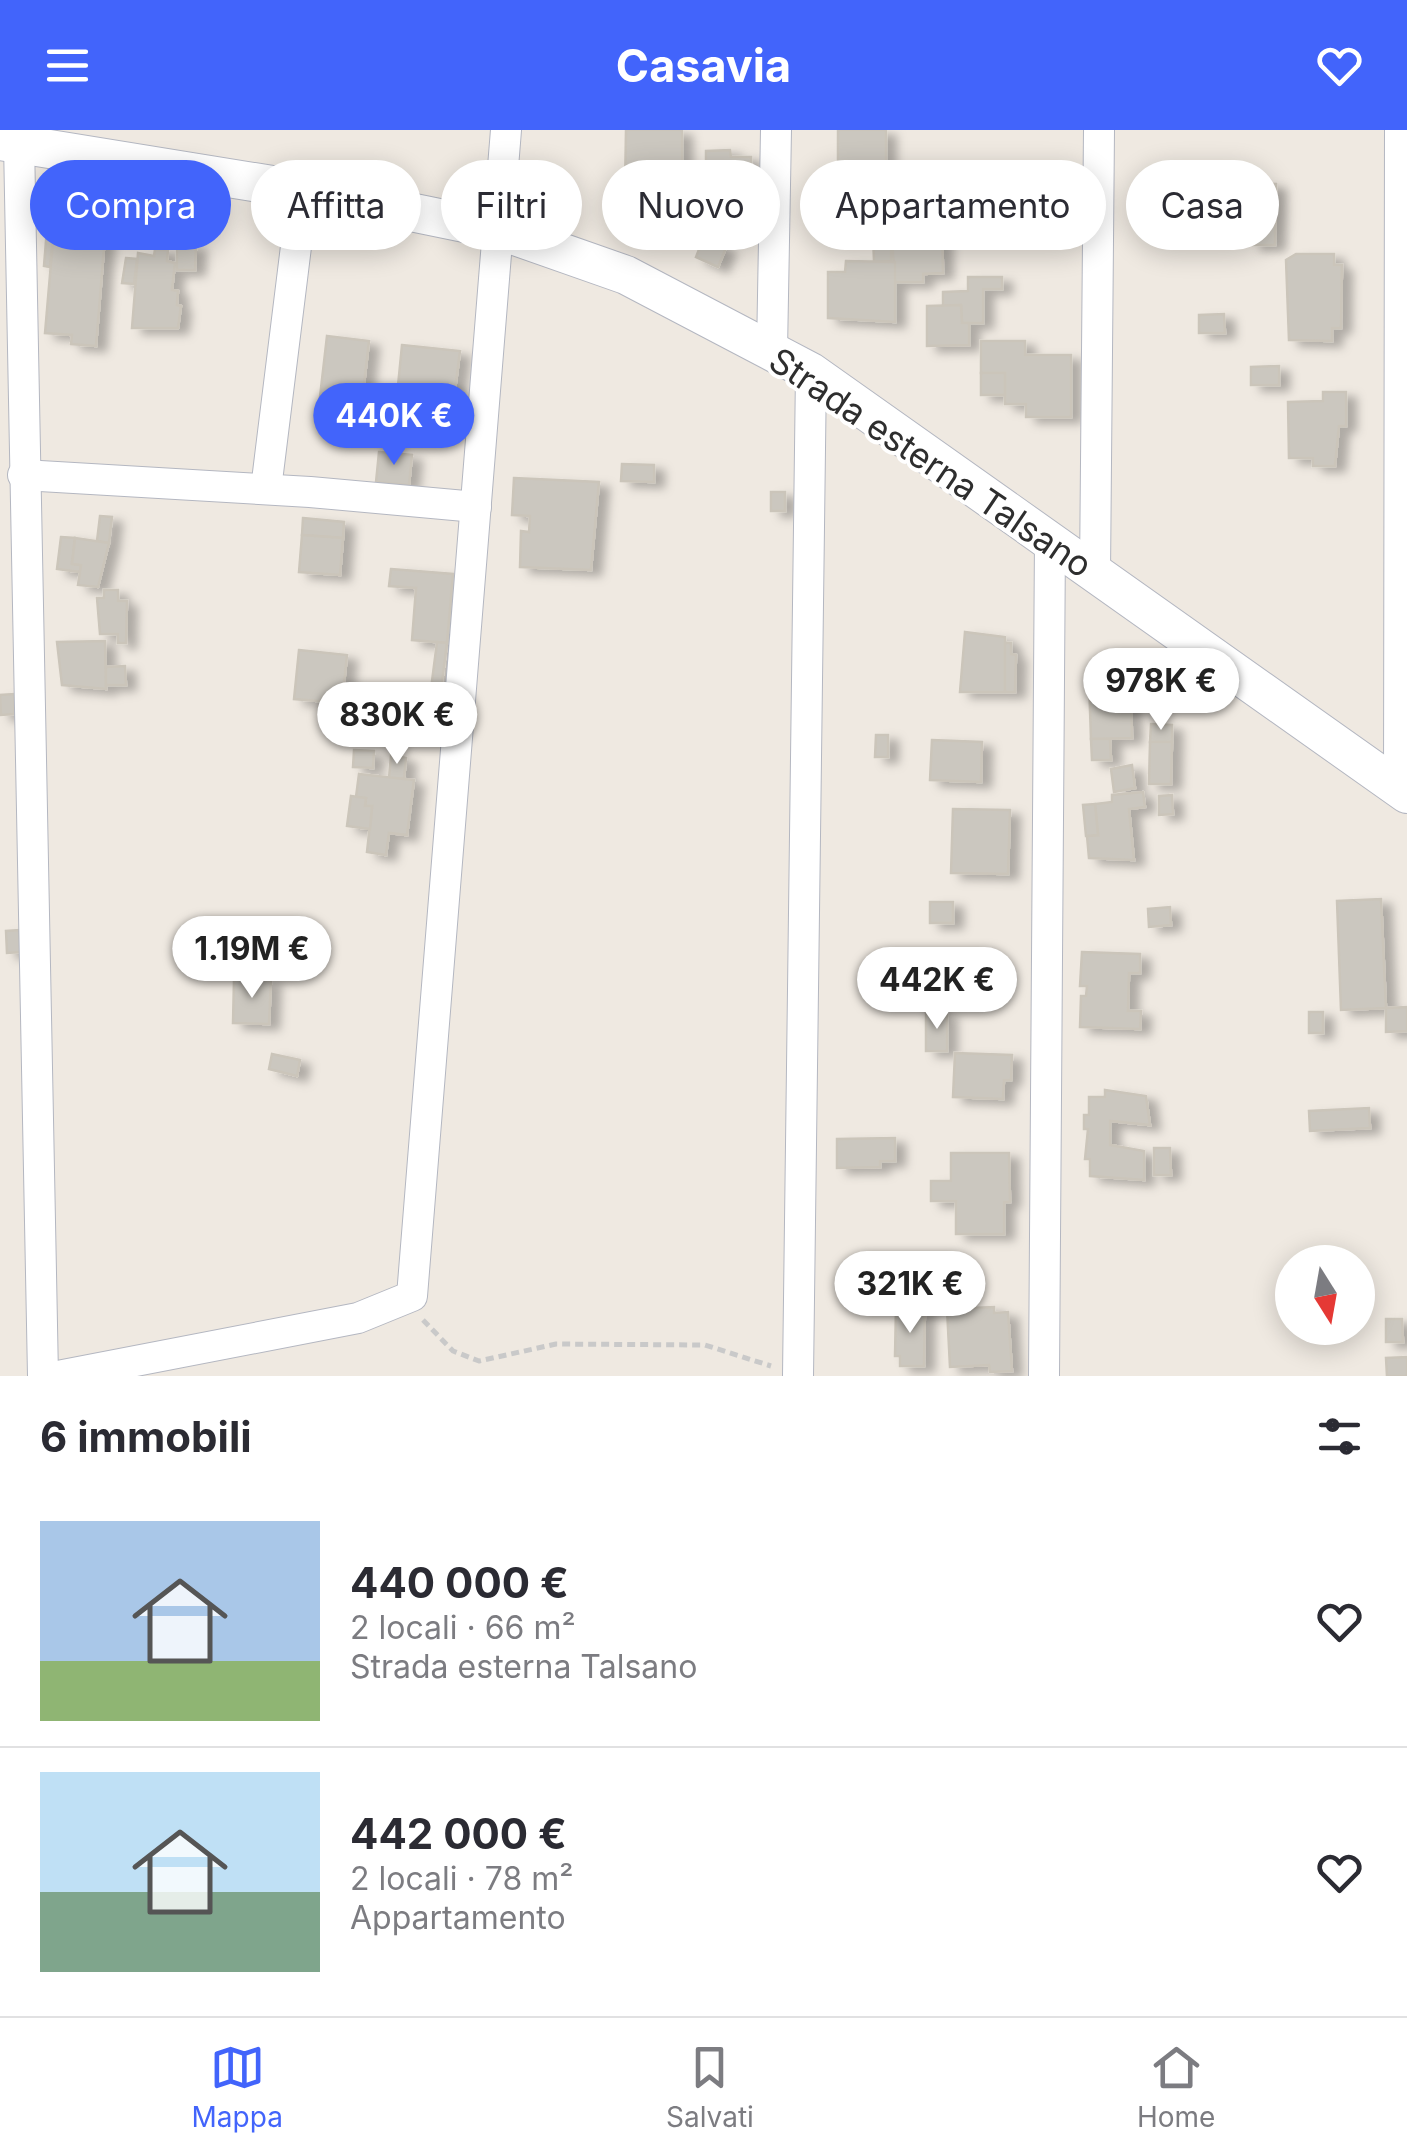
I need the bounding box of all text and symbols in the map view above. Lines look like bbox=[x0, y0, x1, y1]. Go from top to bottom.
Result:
icon: menu bbox=[40, 38, 95, 93]
text: Casavia bbox=[616, 38, 791, 93]
icon: heart bbox=[1312, 38, 1367, 93]
chip: Compra bbox=[30, 160, 231, 250]
chip: Affitta bbox=[251, 160, 421, 250]
chip: Filtri bbox=[441, 160, 582, 250]
chip: Nuovo bbox=[602, 160, 780, 250]
chip: Appartamento bbox=[800, 160, 1106, 250]
chip: Casa bbox=[1126, 160, 1279, 250]
street label: Strada esterna Talsano bbox=[762, 338, 1100, 586]
pin: 440K € bbox=[313, 383, 475, 468]
text: 440K € bbox=[335, 396, 453, 435]
pin: 978K € bbox=[1080, 648, 1242, 733]
text: 978K € bbox=[1105, 661, 1217, 700]
pin: 830K € bbox=[316, 682, 478, 767]
text: 830K € bbox=[339, 695, 455, 734]
pin: 1.19M € bbox=[160, 916, 344, 1001]
text: 1.19M € bbox=[194, 929, 310, 968]
pin: 442K € bbox=[856, 947, 1018, 1032]
text: 442K € bbox=[879, 960, 995, 999]
north arrow bbox=[1275, 1245, 1375, 1345]
map controls bbox=[1275, 1245, 1375, 1345]
pin: 321K € bbox=[829, 1251, 991, 1336]
text: 321K € bbox=[856, 1264, 964, 1303]
icon: filters bbox=[1312, 1409, 1367, 1464]
text: 6 immobili bbox=[40, 1411, 252, 1462]
text: 440 000 € bbox=[350, 1557, 569, 1608]
icon: home bbox=[120, 1561, 240, 1681]
icon: heart bbox=[1312, 1594, 1367, 1649]
text: 2 locali · 66 m² bbox=[350, 1608, 576, 1647]
text: Strada esterna Talsano bbox=[350, 1647, 697, 1686]
text: 442 000 € bbox=[350, 1808, 567, 1859]
icon: home bbox=[120, 1812, 240, 1932]
icon: heart bbox=[1312, 1845, 1367, 1900]
text: 2 locali · 78 m² bbox=[350, 1859, 573, 1898]
text: Appartamento bbox=[350, 1898, 566, 1937]
tab: Mappa bbox=[192, 2040, 283, 2134]
tab: Salvati bbox=[666, 2040, 754, 2134]
tab: Home bbox=[1137, 2040, 1215, 2134]

